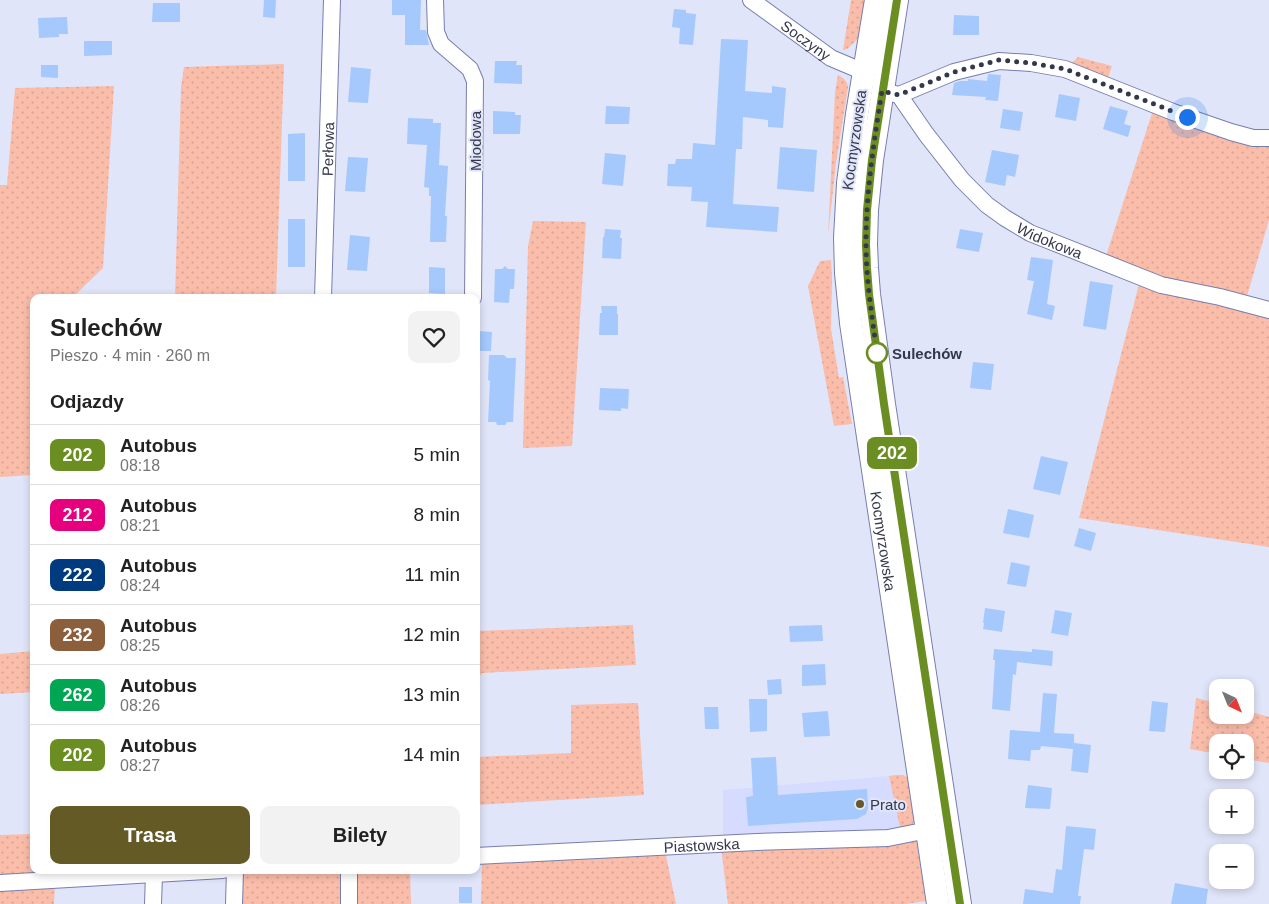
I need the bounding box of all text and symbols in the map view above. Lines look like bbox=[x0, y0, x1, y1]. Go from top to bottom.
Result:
street label: Soczyny bbox=[778, 16, 834, 64]
street label: Kocmyrzowska bbox=[839, 88, 870, 191]
your location bbox=[1175, 105, 1200, 130]
street label: Miodowa bbox=[467, 110, 484, 171]
street label: Perłowa bbox=[318, 121, 337, 176]
street label: Widokowa bbox=[1014, 219, 1085, 262]
button: heart bbox=[408, 311, 460, 363]
text: Sulechów bbox=[50, 314, 162, 341]
marker: Sulechów bbox=[866, 342, 888, 364]
place label: Sulechów bbox=[892, 345, 962, 362]
text: Pieszo · 4 min · 260 m bbox=[50, 347, 210, 364]
text: Odjazdy bbox=[50, 391, 124, 412]
text: Autobus bbox=[120, 435, 197, 456]
line badge: 202 bbox=[863, 437, 921, 469]
text: 202 bbox=[877, 443, 907, 463]
text: 5 min bbox=[414, 444, 460, 465]
text: 202 bbox=[62, 445, 93, 465]
text: 08:18 bbox=[120, 457, 160, 474]
street label: Kocmyrzowska bbox=[868, 490, 900, 593]
text: Autobus bbox=[120, 495, 197, 516]
text: 8 min bbox=[414, 504, 460, 525]
text: 212 bbox=[62, 505, 93, 525]
text: 08:21 bbox=[120, 517, 160, 534]
text: Autobus bbox=[120, 555, 197, 576]
text: 11 min bbox=[404, 564, 460, 585]
text: 222 bbox=[62, 565, 93, 585]
text: 08:24 bbox=[120, 577, 160, 594]
text: Autobus bbox=[120, 615, 197, 636]
text: 12 min bbox=[403, 624, 460, 645]
text: 232 bbox=[62, 625, 93, 645]
text: 08:25 bbox=[120, 637, 160, 654]
text: Autobus bbox=[120, 675, 197, 696]
north arrow bbox=[1209, 679, 1254, 724]
map controls bbox=[1209, 679, 1254, 889]
text: 13 min bbox=[403, 684, 460, 705]
text: 262 bbox=[62, 685, 93, 705]
text: 08:26 bbox=[120, 697, 160, 714]
button: locate bbox=[1209, 734, 1254, 779]
text: Autobus bbox=[120, 735, 197, 756]
text: 14 min bbox=[403, 744, 460, 765]
text: 202 bbox=[62, 745, 93, 765]
text: 08:27 bbox=[120, 757, 160, 774]
button: + bbox=[1209, 789, 1254, 834]
place label: Prato bbox=[870, 796, 906, 813]
marker: Prato bbox=[854, 798, 866, 810]
button: Trasa bbox=[50, 806, 250, 864]
button: Bilety bbox=[260, 806, 460, 864]
street label: Piastowska bbox=[663, 834, 741, 855]
button: − bbox=[1209, 844, 1254, 889]

